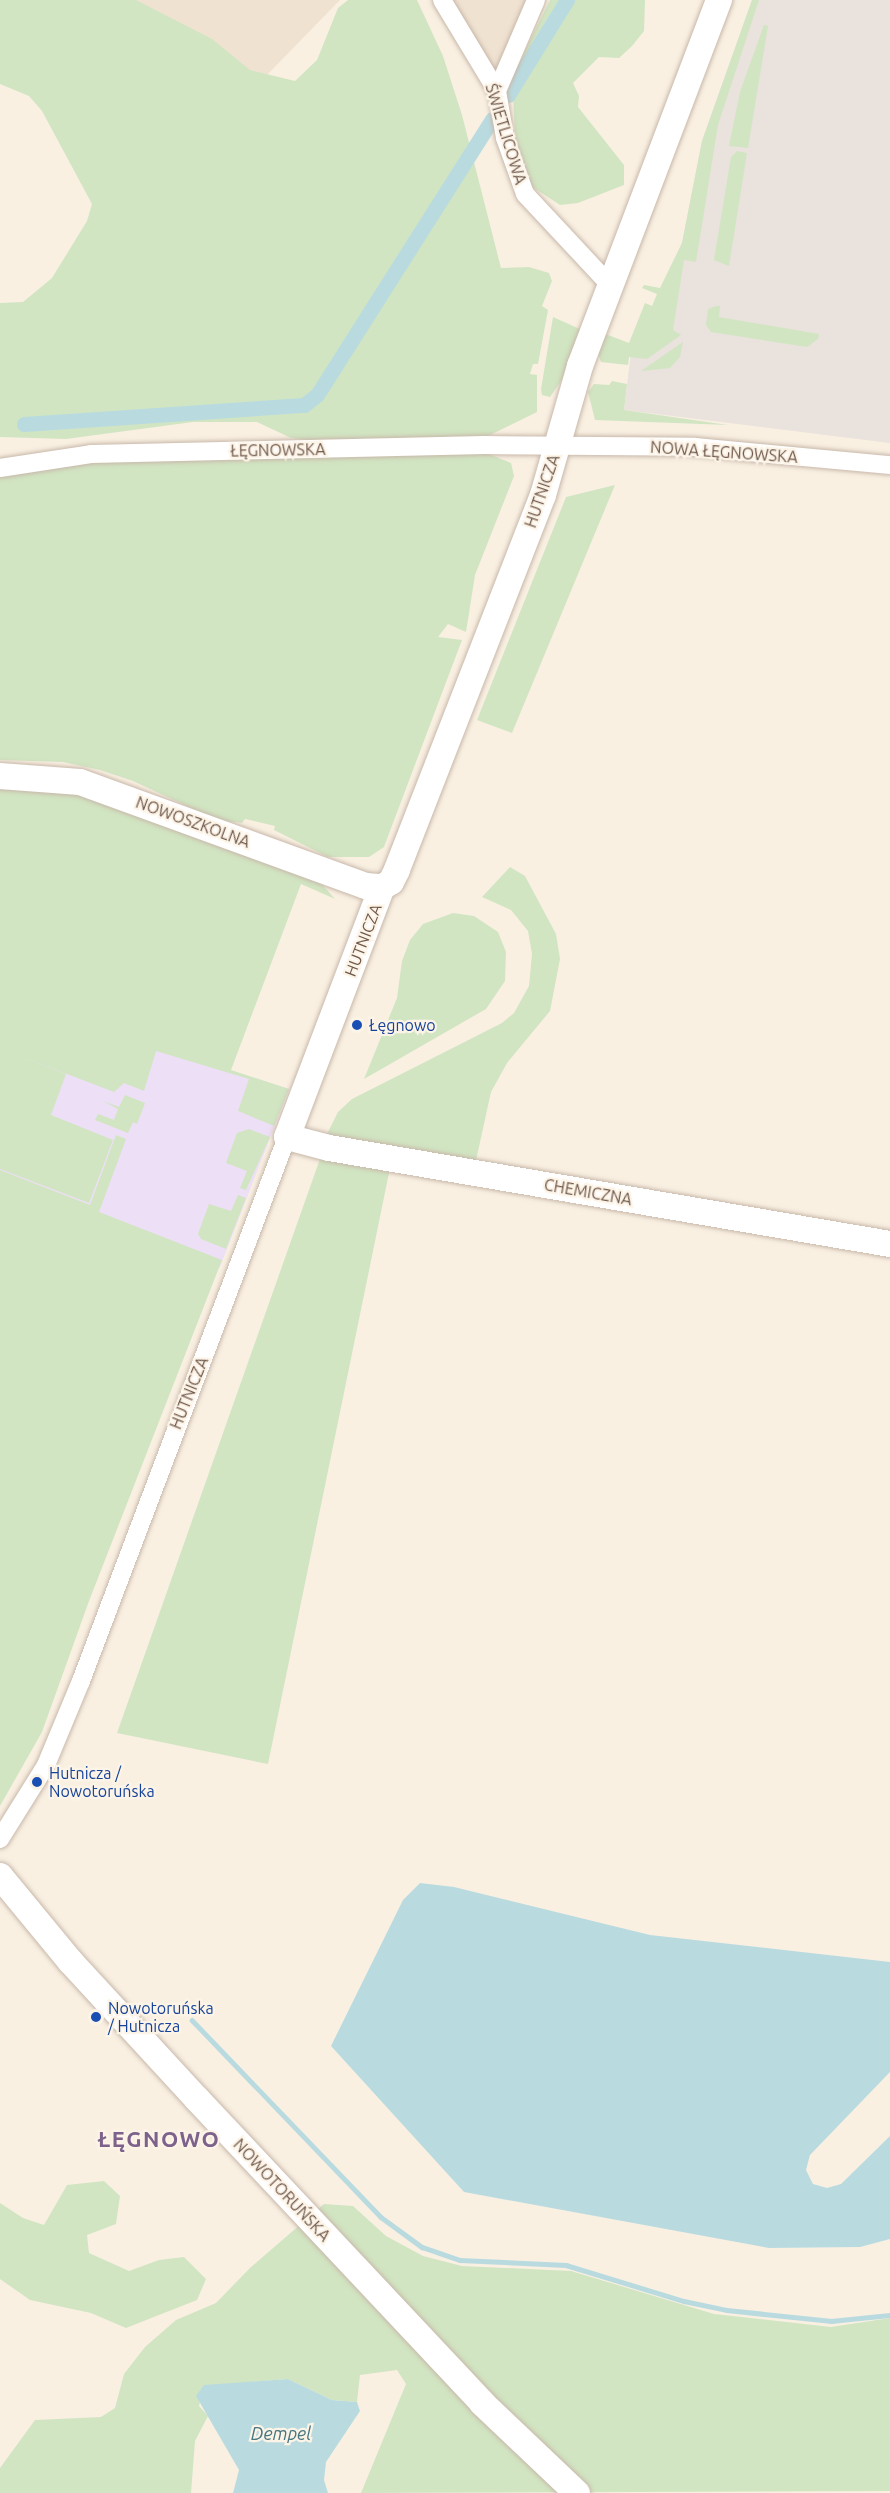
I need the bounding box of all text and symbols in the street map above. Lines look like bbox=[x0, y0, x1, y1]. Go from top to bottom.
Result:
street label: ŚWIETLICOWA bbox=[482, 81, 530, 187]
street label: NOWA ŁĘGNOWSKA bbox=[650, 437, 798, 467]
street label: ŁĘGNOWSKA bbox=[230, 440, 326, 460]
street label: HUTNICZA bbox=[521, 452, 563, 530]
street label: NOWOSZKOLNA bbox=[133, 792, 253, 852]
street label: HUTNICZA bbox=[340, 901, 386, 979]
place label: Łęgnowo bbox=[369, 1015, 436, 1035]
marker: Łęgnowo bbox=[350, 1018, 364, 1032]
street label: CHEMICZNA bbox=[543, 1175, 633, 1209]
street label: HUTNICZA bbox=[166, 1354, 212, 1432]
place label: Hutnicza / Nowotoruńska bbox=[49, 1763, 155, 1801]
marker: Hutnicza / Nowotoruńska bbox=[30, 1775, 44, 1789]
place label: Nowotoruńska / Hutnicza bbox=[108, 1998, 214, 2036]
marker: Nowotoruńska / Hutnicza bbox=[89, 2010, 103, 2024]
district label: ŁĘGNOWO bbox=[98, 2126, 220, 2152]
street label: NOWOTORUŃSKA bbox=[230, 2135, 334, 2245]
water label: Dempel bbox=[251, 2422, 311, 2444]

